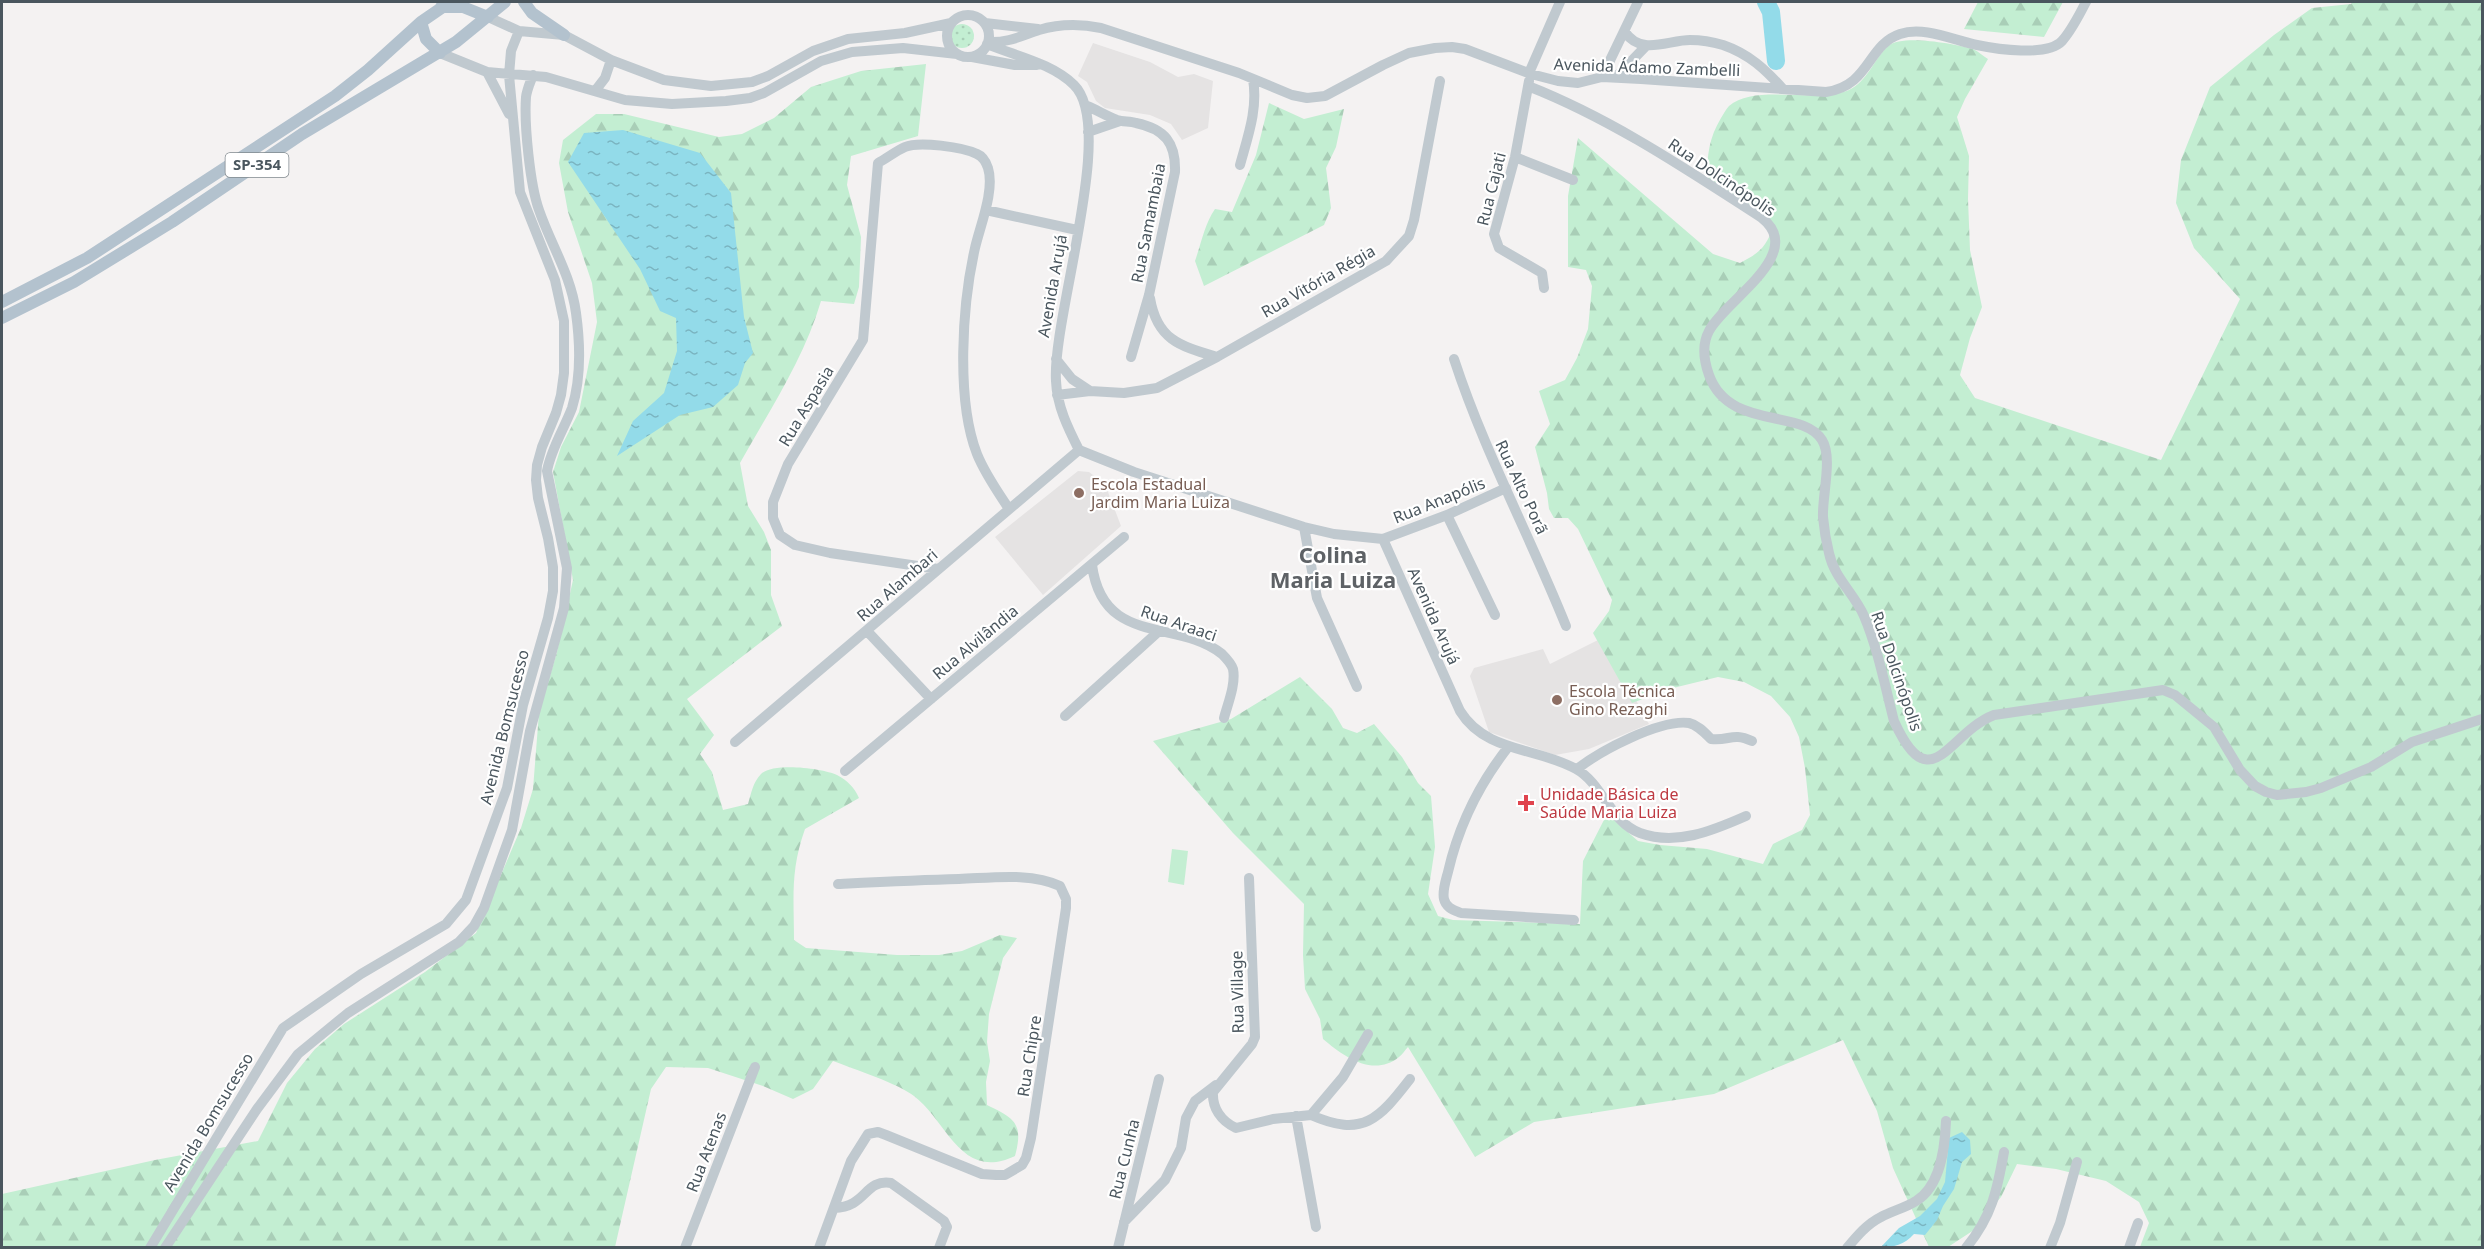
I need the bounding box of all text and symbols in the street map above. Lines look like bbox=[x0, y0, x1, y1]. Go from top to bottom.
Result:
street label: Avenida Ádamo Zambelli bbox=[1553, 53, 1741, 81]
street label: Rua Dolcinópolis bbox=[1664, 133, 1780, 221]
street label: Rua Cajati bbox=[1471, 150, 1511, 228]
road number: SP-354 bbox=[226, 153, 288, 177]
street label: Rua Samambaia bbox=[1126, 161, 1170, 285]
street label: Avenida Arujá bbox=[1032, 233, 1072, 339]
street label: Rua Vitória Régia bbox=[1257, 239, 1379, 323]
street label: Rua Aspasia bbox=[773, 362, 839, 450]
street label: Rua Alto Porã bbox=[1491, 436, 1553, 538]
street label: Rua Anapólis bbox=[1390, 472, 1488, 528]
place label: Escola Estadual Jardim Maria Luiza bbox=[1089, 473, 1230, 513]
marker: Escola Estadual Jardim Maria Luiza bbox=[1072, 486, 1086, 500]
district label: Colina Maria Luiza bbox=[1270, 539, 1396, 594]
street label: Rua Alambari bbox=[852, 544, 942, 626]
street label: Avenida Arujá bbox=[1403, 564, 1465, 668]
street label: Rua Alvilândia bbox=[928, 600, 1022, 684]
street label: Rua Araaci bbox=[1138, 600, 1220, 646]
street label: Rua Dolcinópolis bbox=[1866, 608, 1928, 734]
street label: Avenida Bomsucesso bbox=[474, 647, 534, 807]
place label: Escola Técnica Gino Rezaghi bbox=[1569, 680, 1675, 720]
marker: Escola Técnica Gino Rezaghi bbox=[1550, 693, 1564, 707]
place label: Unidade Básica de Saúde Maria Luiza bbox=[1540, 783, 1678, 823]
marker: Unidade Básica de Saúde Maria Luiza bbox=[1517, 794, 1535, 812]
street label: Rua Village bbox=[1225, 950, 1249, 1034]
street label: Rua Chipre bbox=[1012, 1014, 1046, 1098]
street label: Avenida Bomsucesso bbox=[158, 1048, 258, 1196]
street label: Rua Atenas bbox=[681, 1109, 731, 1195]
street label: Rua Cunha bbox=[1103, 1117, 1145, 1201]

